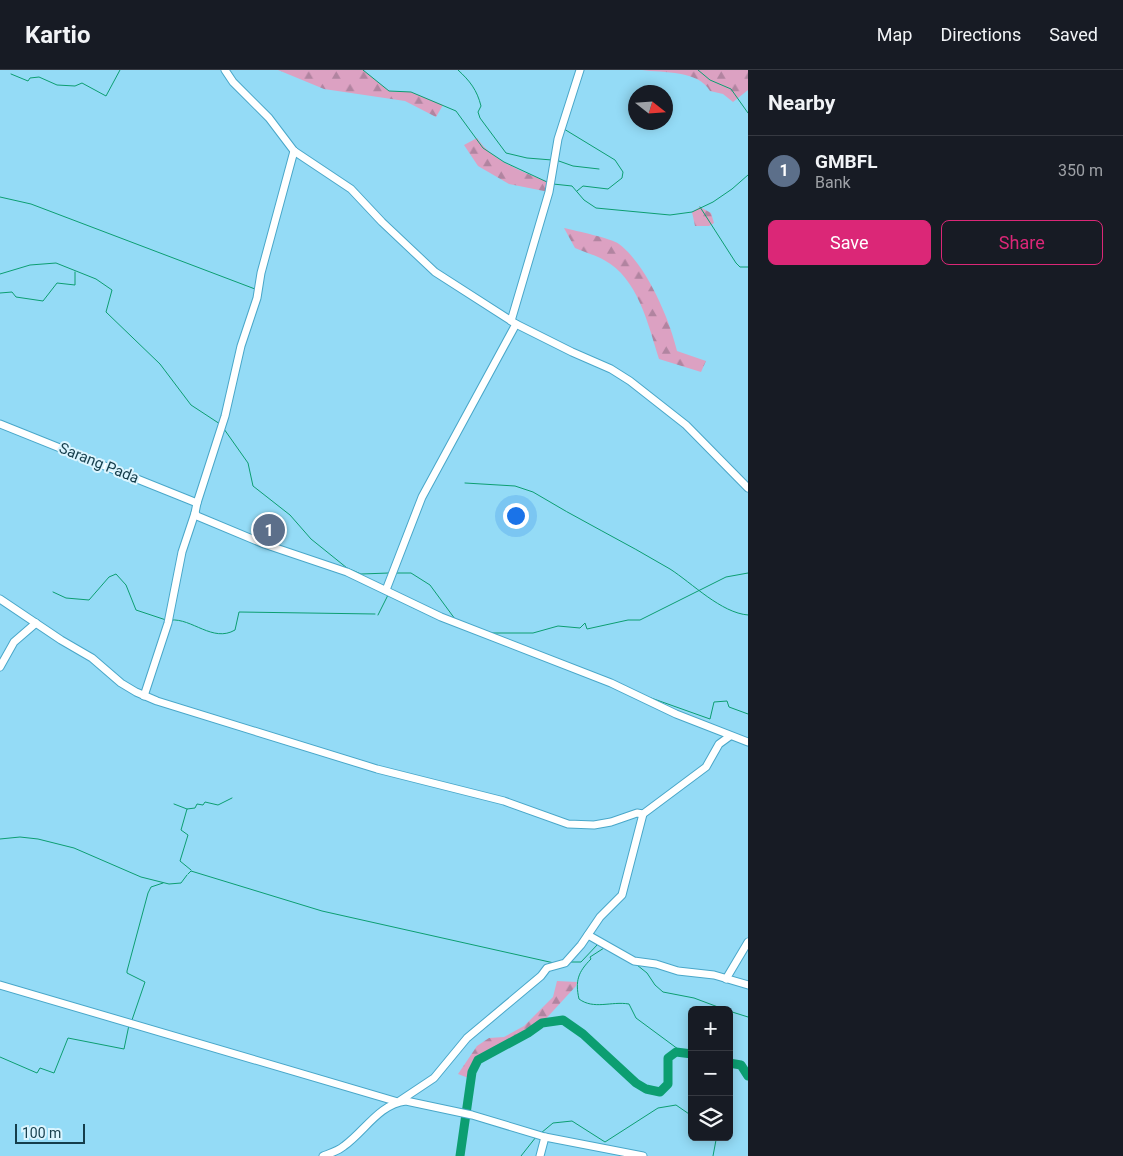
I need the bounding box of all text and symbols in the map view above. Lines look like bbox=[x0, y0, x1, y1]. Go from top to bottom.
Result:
text: Kartio bbox=[25, 21, 91, 49]
text: Map bbox=[877, 24, 912, 45]
text: Directions bbox=[940, 24, 1021, 45]
text: Saved bbox=[1049, 24, 1098, 45]
north arrow bbox=[628, 85, 673, 130]
text: Nearby bbox=[768, 91, 835, 115]
text: GMBFL bbox=[815, 150, 877, 173]
text: 1 bbox=[779, 161, 789, 180]
text: 350 m bbox=[1058, 161, 1103, 180]
text: Bank bbox=[815, 173, 851, 192]
button: Save bbox=[768, 220, 931, 265]
button: Share bbox=[941, 220, 1103, 265]
street label: Sarang Pada bbox=[56, 439, 142, 487]
your location bbox=[503, 503, 529, 529]
pin: 1 bbox=[253, 511, 285, 549]
map controls bbox=[688, 1006, 733, 1141]
button: + bbox=[688, 1006, 733, 1051]
button: − bbox=[688, 1051, 733, 1096]
button: layers bbox=[688, 1096, 733, 1141]
scale bar bbox=[15, 1121, 85, 1144]
text: 100 m bbox=[22, 1125, 61, 1141]

